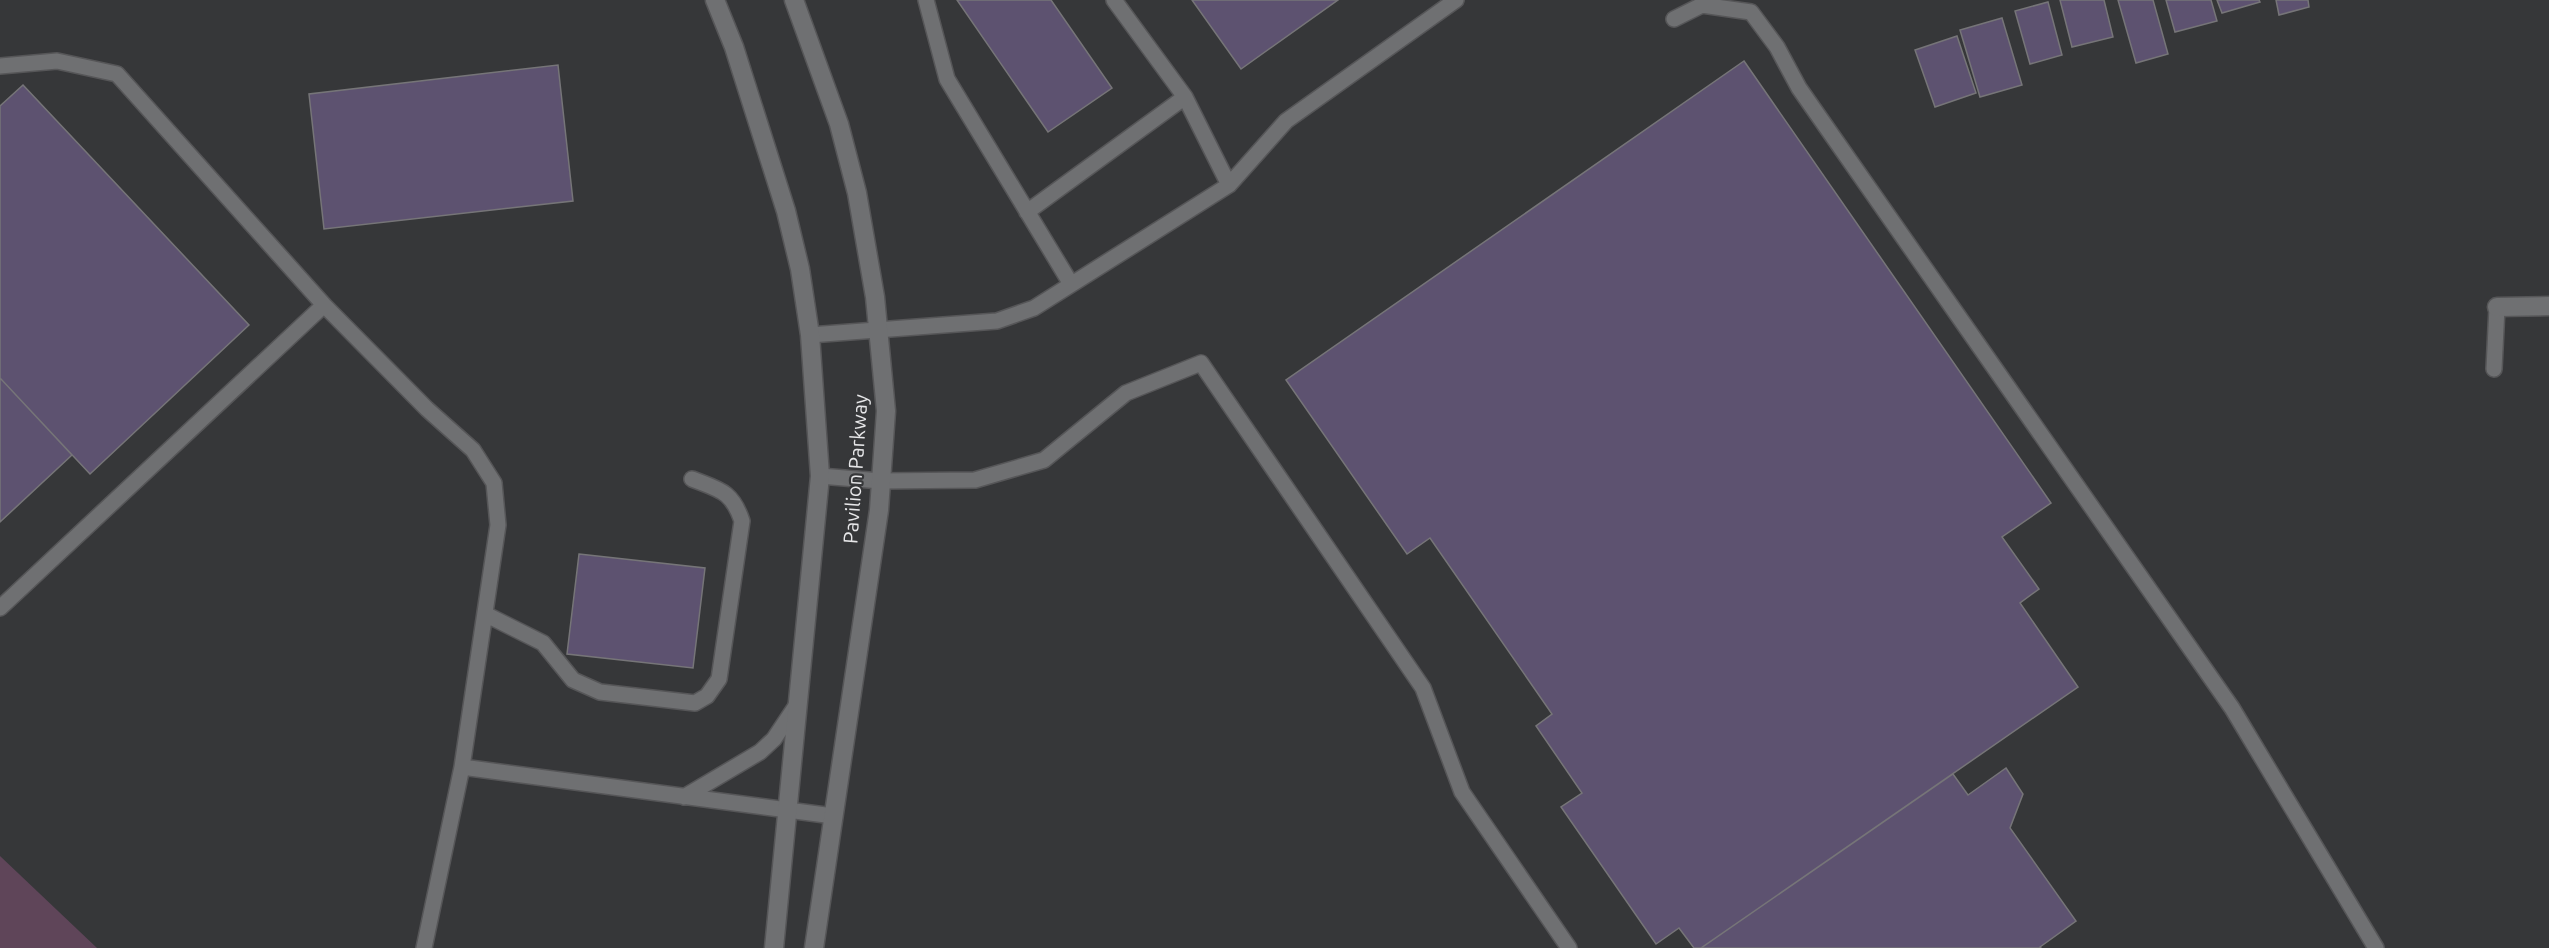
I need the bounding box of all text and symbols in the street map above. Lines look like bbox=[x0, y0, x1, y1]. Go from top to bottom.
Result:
street label: Pavilion Parkway bbox=[838, 393, 872, 544]

